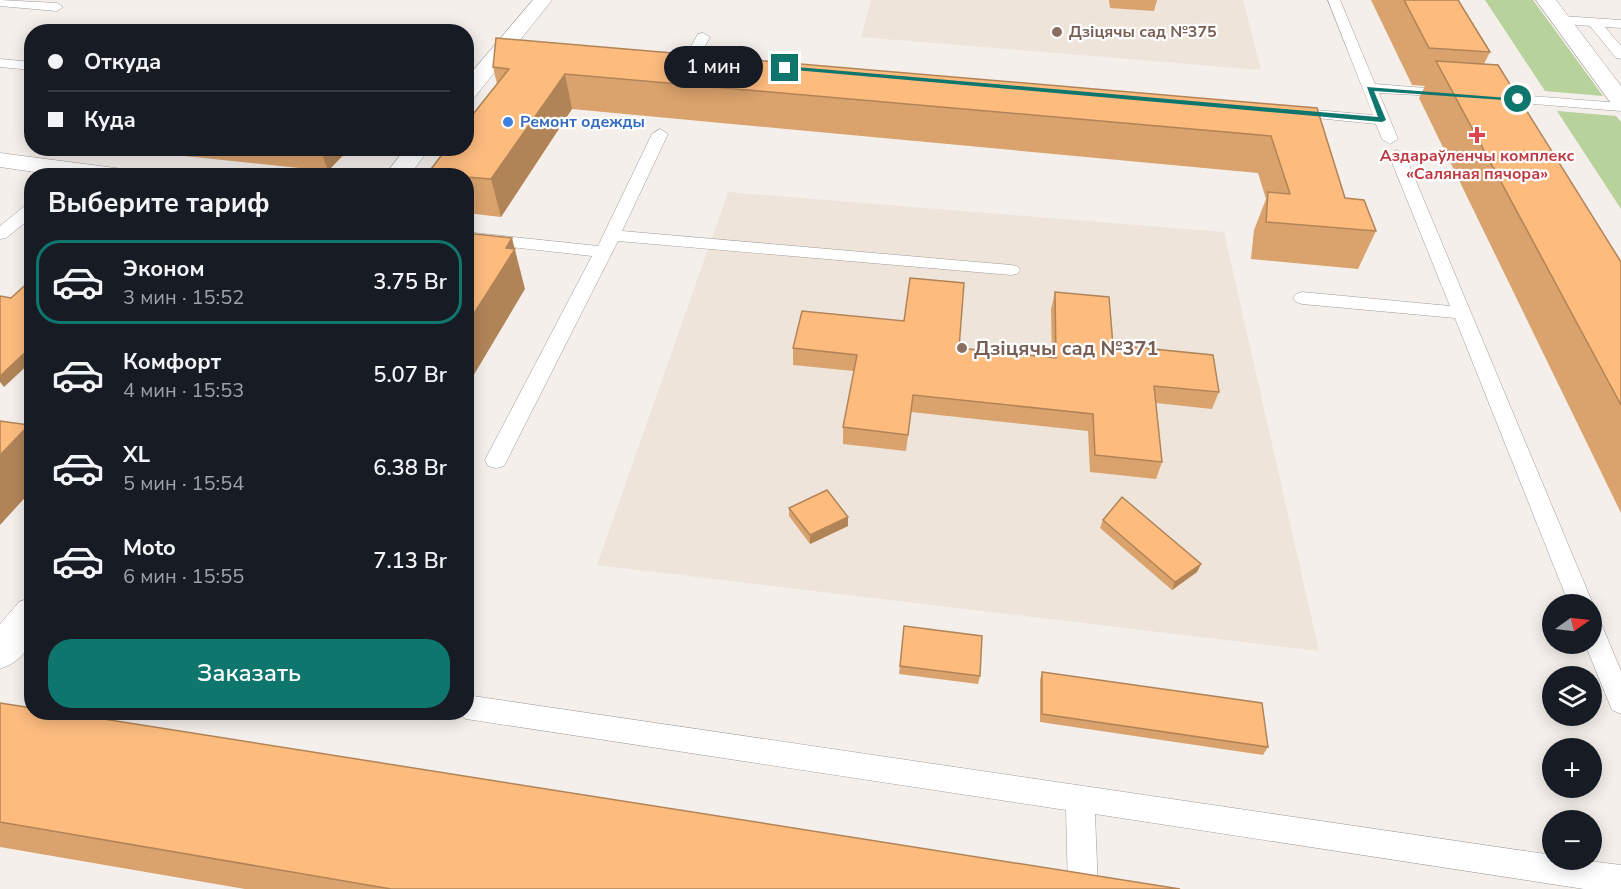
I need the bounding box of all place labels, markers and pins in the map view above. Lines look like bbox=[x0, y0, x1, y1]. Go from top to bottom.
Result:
place label: Дзіцячы сад №375 bbox=[1069, 21, 1217, 43]
marker: Дзіцячы сад №375 bbox=[1050, 25, 1064, 39]
place label: Ремонт одежды bbox=[520, 111, 645, 133]
marker: Ремонт одежды bbox=[501, 115, 515, 129]
marker: Аздараўленчы комплекс «Саляная пячора» bbox=[1468, 126, 1486, 144]
place label: Аздараўленчы комплекс «Саляная пячора» bbox=[1380, 145, 1574, 185]
place label: Дзіцячы сад №371 bbox=[974, 335, 1159, 362]
marker: Дзіцячы сад №371 bbox=[955, 341, 969, 355]

